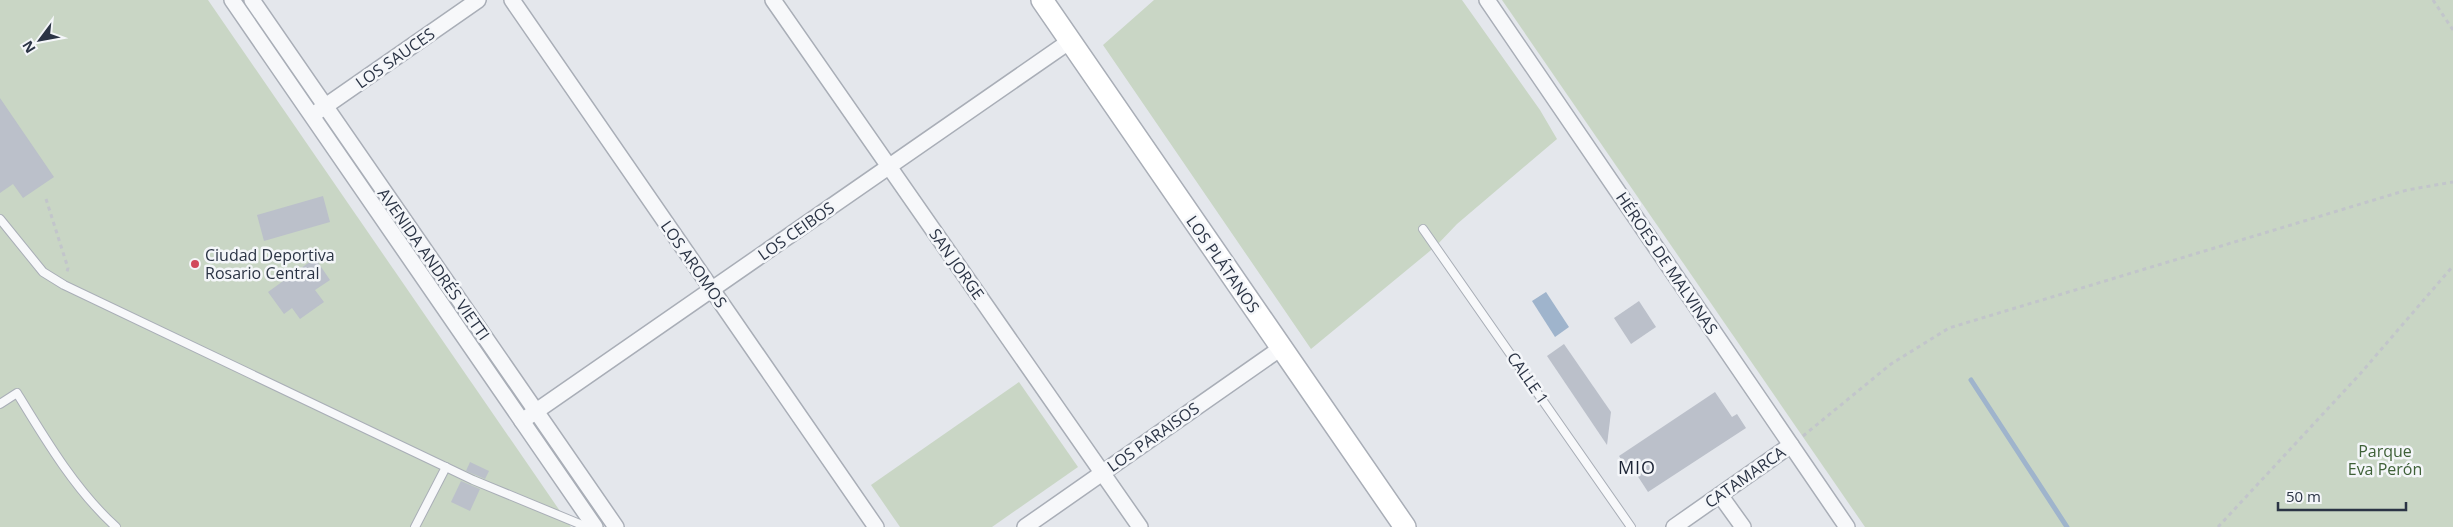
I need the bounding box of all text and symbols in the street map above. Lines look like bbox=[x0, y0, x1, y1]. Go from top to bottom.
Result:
north arrow bbox=[15, 15, 65, 65]
street label: LOS SAUCES bbox=[351, 22, 439, 93]
text: N bbox=[17, 37, 40, 57]
street label: AVENIDA ANDRÉS VIETTI bbox=[373, 183, 495, 345]
street label: HÉROES DE MALVINAS bbox=[1611, 188, 1723, 339]
street label: LOS CEIBOS bbox=[753, 196, 839, 265]
street label: LOS PLÁTANOS bbox=[1181, 211, 1265, 317]
street label: LOS AROMOS bbox=[656, 216, 732, 312]
street label: SAN JORGE bbox=[924, 224, 990, 304]
place label: Ciudad Deportiva Rosario Central bbox=[205, 244, 335, 284]
marker: Ciudad Deportiva Rosario Central bbox=[189, 258, 201, 270]
street label: CALLE 1 bbox=[1502, 347, 1554, 409]
street label: LOS PARAISOS bbox=[1102, 397, 1204, 477]
park label: Parque Eva Perón bbox=[2348, 440, 2422, 480]
street label: CATAMARCA bbox=[1700, 441, 1790, 513]
district label: MIO bbox=[1618, 455, 1656, 479]
scale bar bbox=[2278, 480, 2406, 512]
text: 50 m bbox=[2286, 486, 2321, 506]

